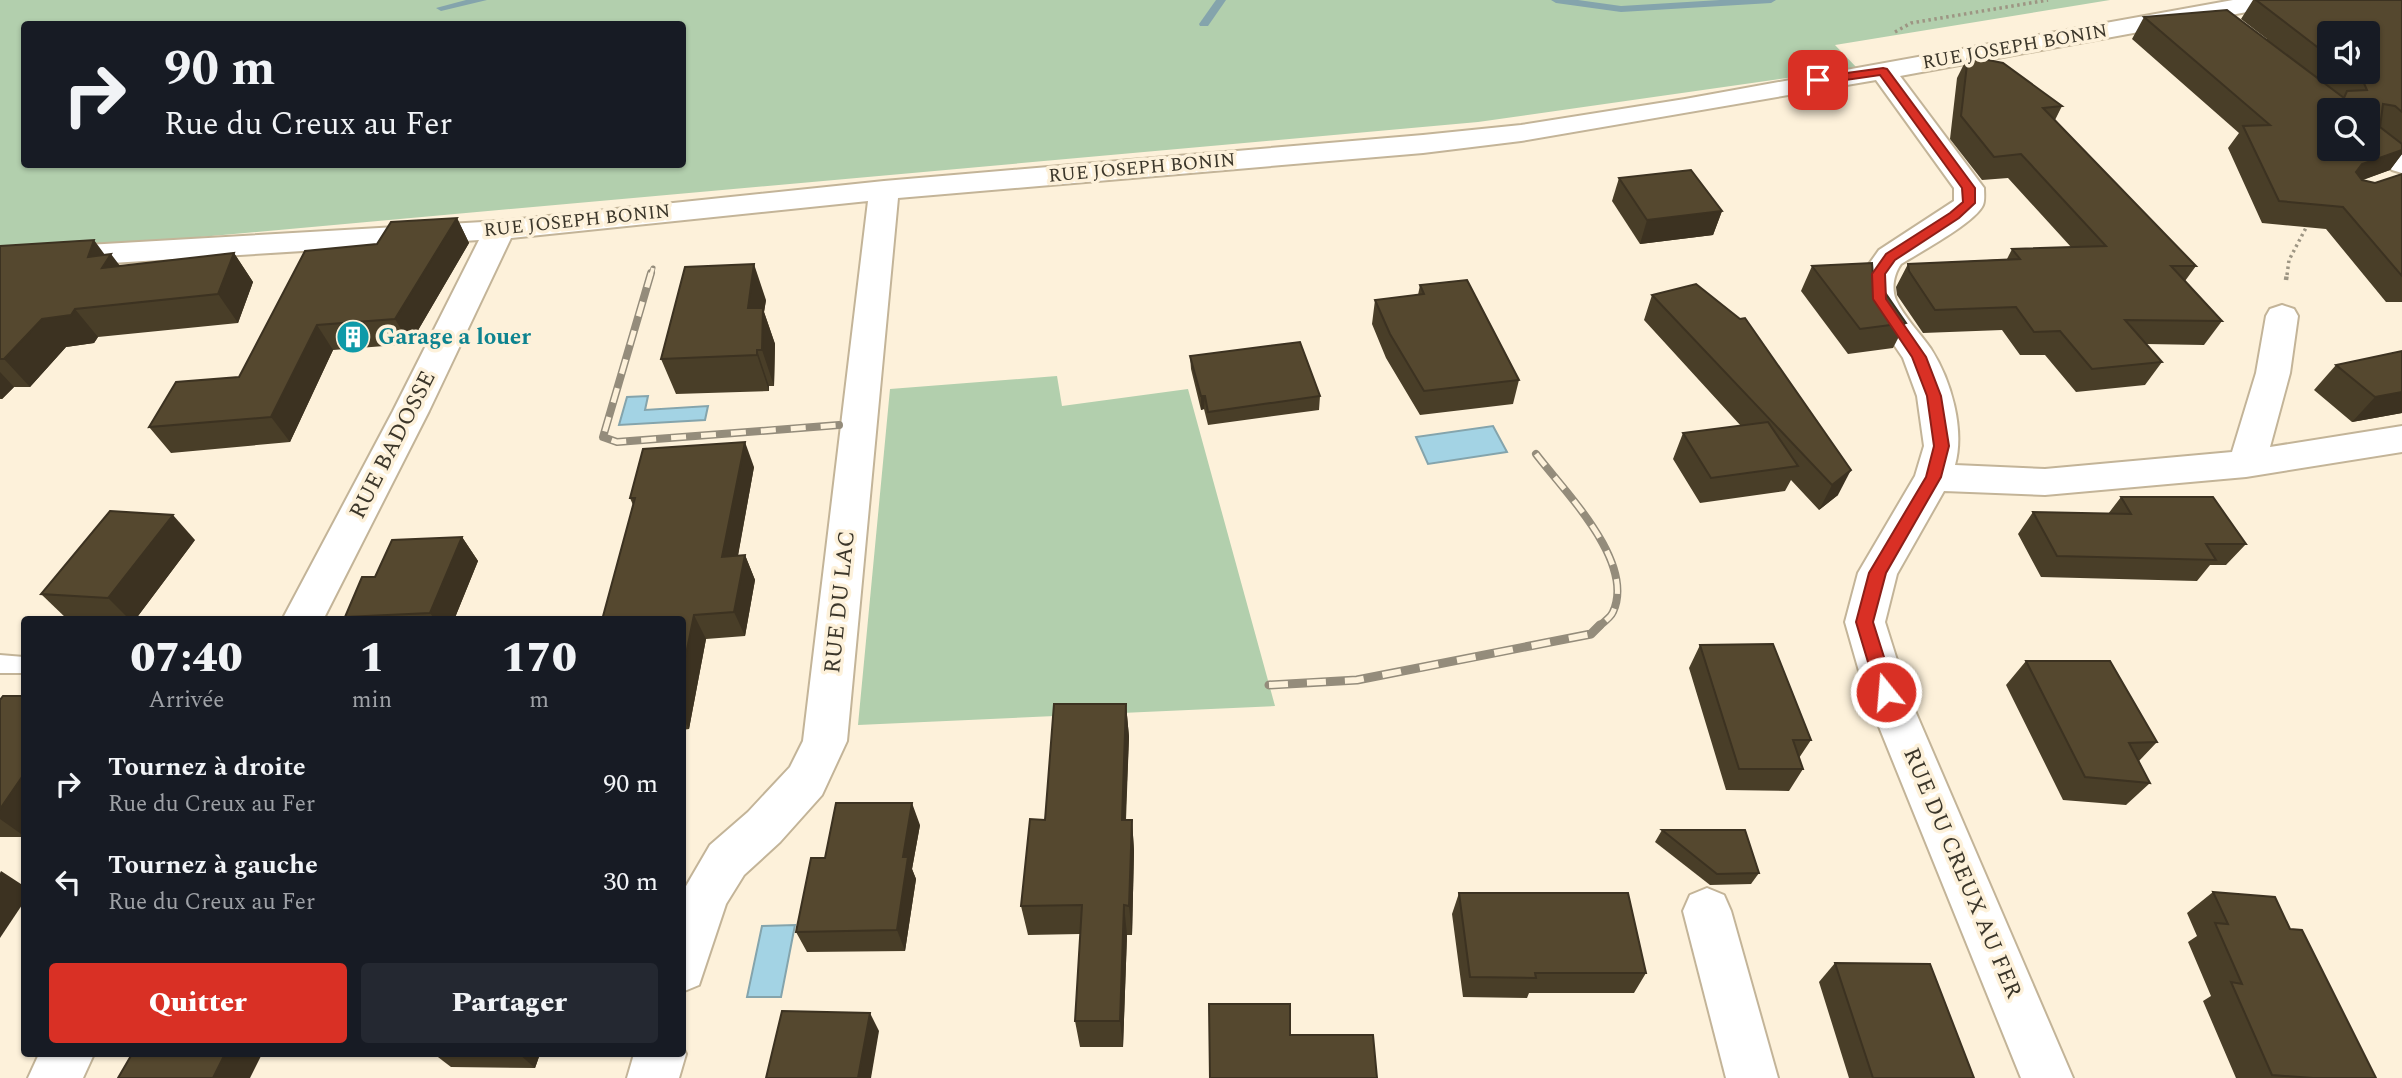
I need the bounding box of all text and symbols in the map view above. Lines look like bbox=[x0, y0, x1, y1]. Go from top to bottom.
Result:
street label: RUE JOSEPH BONIN bbox=[1920, 16, 2110, 78]
map controls bbox=[2317, 21, 2380, 161]
button: sound bbox=[2317, 21, 2380, 84]
text: 90 m bbox=[164, 32, 275, 107]
icon: right bbox=[49, 49, 140, 140]
pin bbox=[1788, 50, 1848, 110]
icon: arrive bbox=[1799, 61, 1837, 99]
button: search bbox=[2317, 98, 2380, 161]
text: Rue du Creux au Fer bbox=[164, 100, 452, 149]
street label: RUE JOSEPH BONIN bbox=[1047, 145, 1237, 191]
street label: RUE JOSEPH BONIN bbox=[482, 197, 672, 245]
building icon: Garage a louer bbox=[334, 318, 372, 356]
place label: Garage a louer bbox=[378, 320, 531, 355]
street label: RUE BADOSSE bbox=[341, 365, 445, 525]
street label: RUE DU LAC bbox=[815, 529, 865, 675]
text: 07:40 bbox=[130, 627, 243, 690]
text: 1 bbox=[359, 627, 385, 690]
text: 170 bbox=[501, 627, 577, 690]
position arrow bbox=[1849, 655, 1923, 729]
text: Arrivée bbox=[148, 683, 224, 718]
text: min bbox=[352, 683, 392, 718]
text: m bbox=[529, 683, 549, 718]
street label: RUE DU CREUX AU FER bbox=[1893, 742, 2031, 1005]
text: Tournez à droite bbox=[108, 747, 306, 787]
text: 90 m bbox=[603, 764, 658, 804]
icon: right bbox=[49, 765, 87, 803]
text: Rue du Creux au Fer bbox=[108, 787, 315, 822]
text: Tournez à gauche bbox=[108, 845, 318, 885]
text: 30 m bbox=[603, 862, 658, 902]
icon: left bbox=[49, 863, 87, 901]
text: Rue du Creux au Fer bbox=[108, 885, 315, 920]
button: Quitter bbox=[49, 963, 347, 1043]
button: Partager bbox=[361, 963, 658, 1043]

